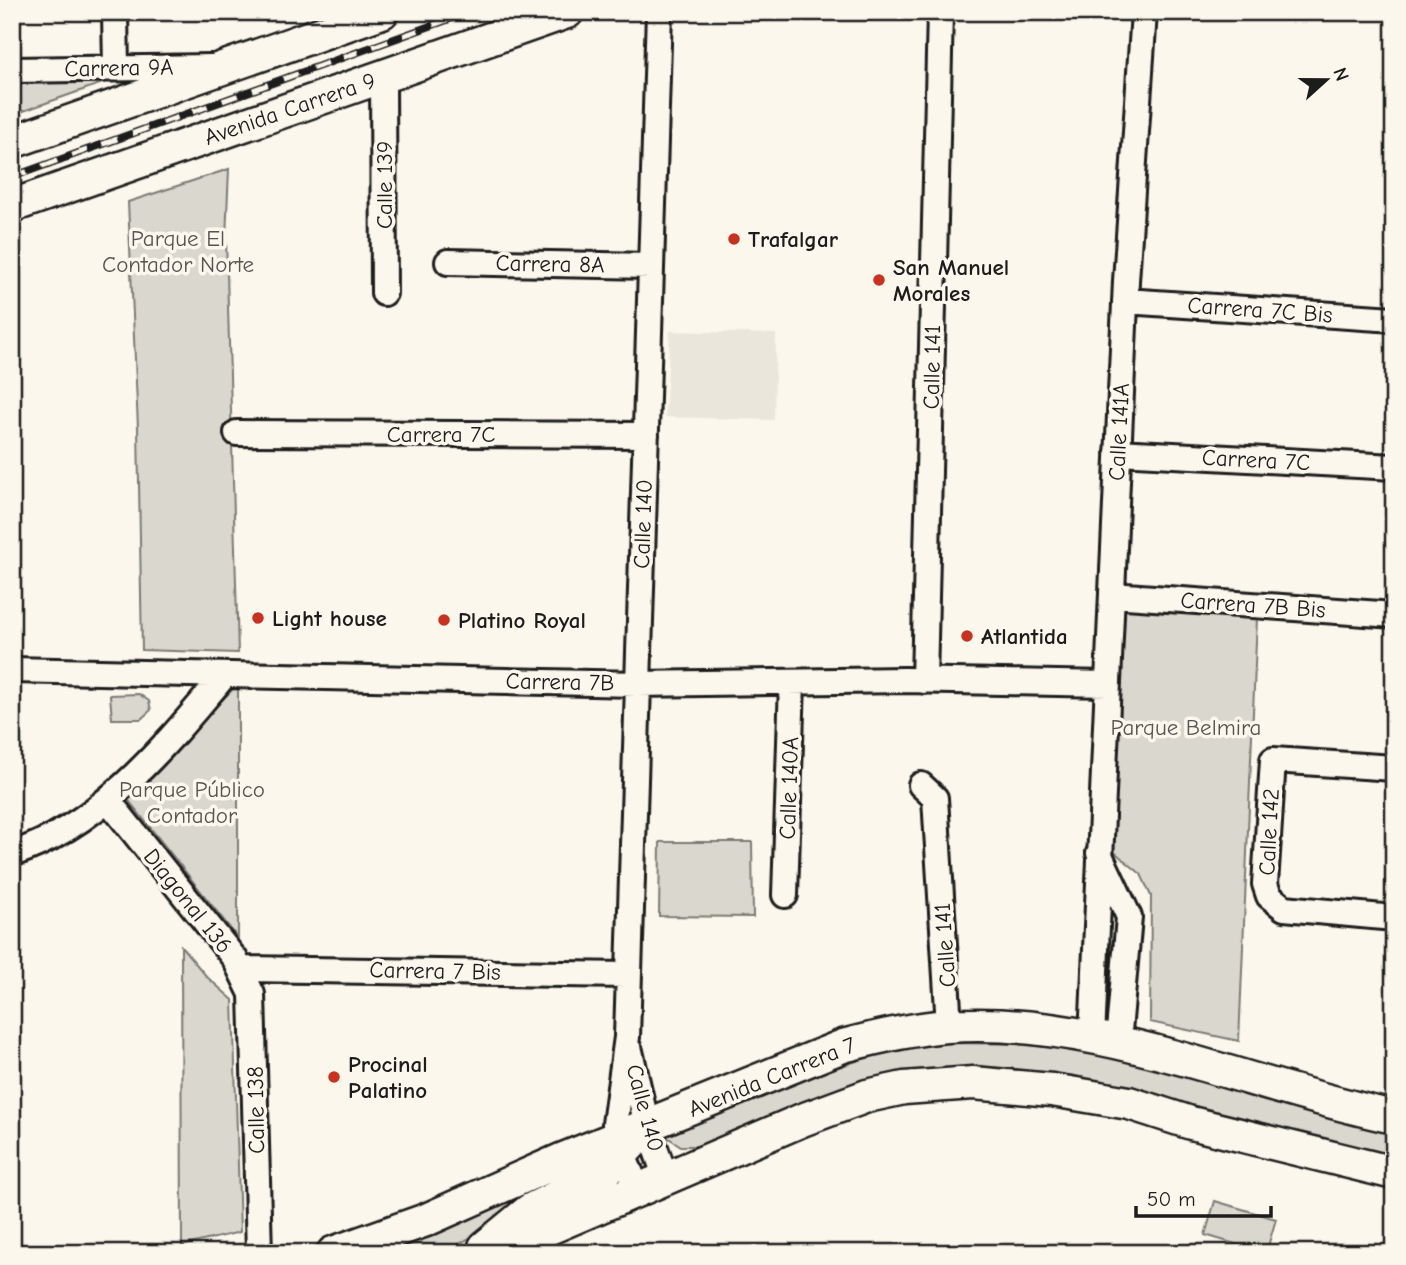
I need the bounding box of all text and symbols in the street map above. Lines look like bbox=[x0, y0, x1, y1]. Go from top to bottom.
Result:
north arrow bbox=[1290, 46, 1360, 116]
street label: Carrera 9A bbox=[64, 54, 174, 82]
text: N bbox=[1328, 65, 1353, 84]
street label: Avenida Carrera 9 bbox=[201, 67, 379, 151]
street label: Calle 139 bbox=[371, 141, 398, 229]
park label: Parque El Contador Norte bbox=[102, 225, 254, 278]
place label: Trafalgar bbox=[748, 226, 839, 253]
marker: Trafalgar bbox=[726, 231, 742, 247]
street label: Carrera 8A bbox=[495, 250, 605, 278]
place label: San Manuel Morales bbox=[893, 254, 1009, 307]
marker: San Manuel Morales bbox=[871, 272, 887, 288]
street label: Carrera 7C Bis bbox=[1187, 291, 1333, 329]
street label: Calle 141 bbox=[918, 324, 946, 410]
street label: Calle 141A bbox=[1103, 382, 1135, 482]
street label: Carrera 7C bbox=[387, 421, 495, 448]
street label: Carrera 7C bbox=[1201, 444, 1311, 476]
street label: Calle 140 bbox=[628, 479, 658, 569]
street label: Carrera 7B Bis bbox=[1180, 586, 1326, 624]
place label: Light house bbox=[272, 605, 387, 632]
place label: Platino Royal bbox=[458, 607, 586, 634]
marker: Light house bbox=[250, 610, 266, 626]
marker: Platino Royal bbox=[436, 612, 452, 628]
place label: Atlantida bbox=[981, 623, 1068, 650]
marker: Atlantida bbox=[959, 628, 975, 644]
street label: Carrera 7B bbox=[505, 668, 615, 696]
park label: Parque Belmira bbox=[1111, 714, 1261, 741]
street label: Calle 140A bbox=[774, 736, 804, 840]
park label: Parque Público Contador bbox=[119, 776, 265, 829]
street label: Calle 142 bbox=[1253, 788, 1285, 876]
street label: Diagonal 136 bbox=[138, 843, 238, 959]
street label: Calle 141 bbox=[929, 902, 961, 988]
street label: Carrera 7 Bis bbox=[369, 956, 501, 986]
street label: Avenida Carrera 7 bbox=[684, 1031, 860, 1123]
place label: Procinal Palatino bbox=[348, 1051, 428, 1104]
street label: Calle 140 bbox=[620, 1061, 670, 1155]
street label: Calle 138 bbox=[242, 1066, 270, 1154]
marker: Procinal Palatino bbox=[326, 1069, 342, 1085]
scale bar bbox=[1136, 1174, 1271, 1218]
text: 50 m bbox=[1147, 1187, 1196, 1211]

